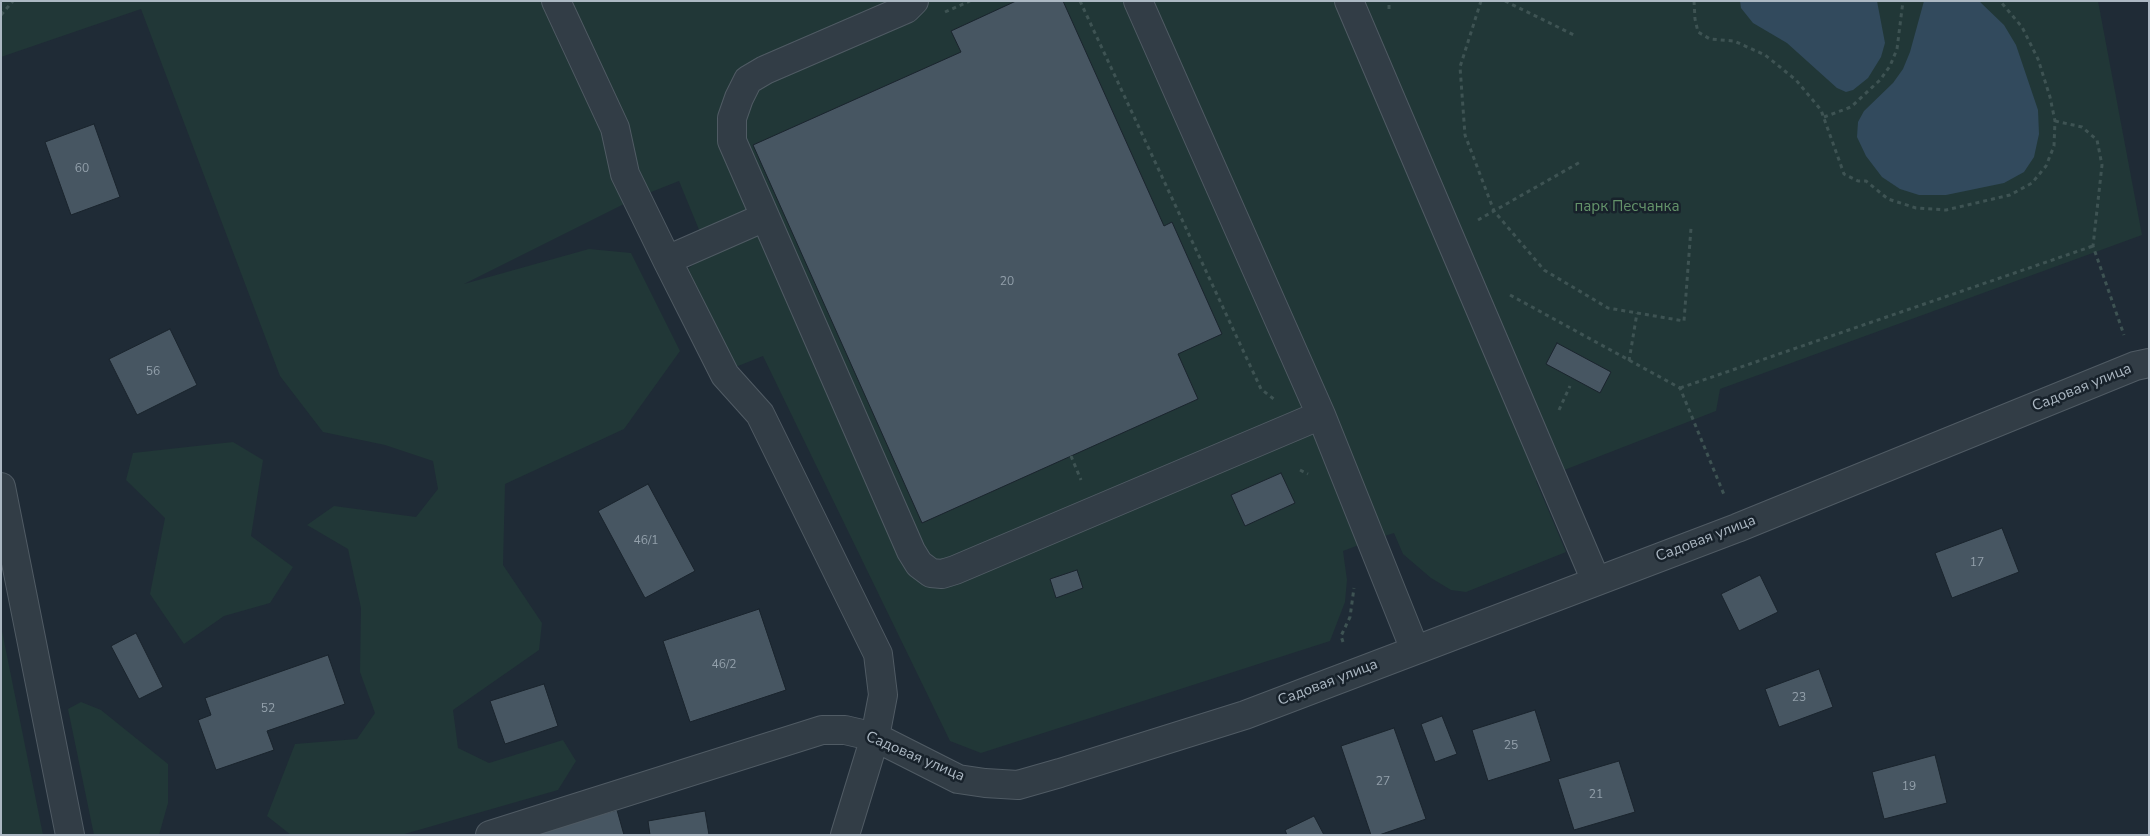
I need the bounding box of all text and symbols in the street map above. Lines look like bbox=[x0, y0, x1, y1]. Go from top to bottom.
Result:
house number: 60 bbox=[75, 162, 89, 176]
park label: парк Песчанка bbox=[1574, 198, 1680, 216]
house number: 20 bbox=[1000, 275, 1014, 289]
street label: Садовая улица bbox=[2030, 360, 2134, 416]
house number: 56 bbox=[146, 365, 160, 379]
street label: Садовая улица bbox=[1654, 512, 1758, 566]
house number: 46/1 bbox=[634, 534, 658, 548]
house number: 17 bbox=[1970, 556, 1984, 570]
street label: Садовая улица bbox=[1276, 656, 1380, 710]
house number: 46/2 bbox=[712, 658, 736, 672]
house number: 23 bbox=[1792, 691, 1806, 705]
house number: 52 bbox=[261, 702, 275, 716]
street label: Садовая улица bbox=[863, 728, 967, 786]
house number: 25 bbox=[1504, 739, 1518, 753]
house number: 27 bbox=[1376, 775, 1390, 789]
house number: 19 bbox=[1902, 780, 1916, 794]
house number: 21 bbox=[1589, 788, 1603, 802]

